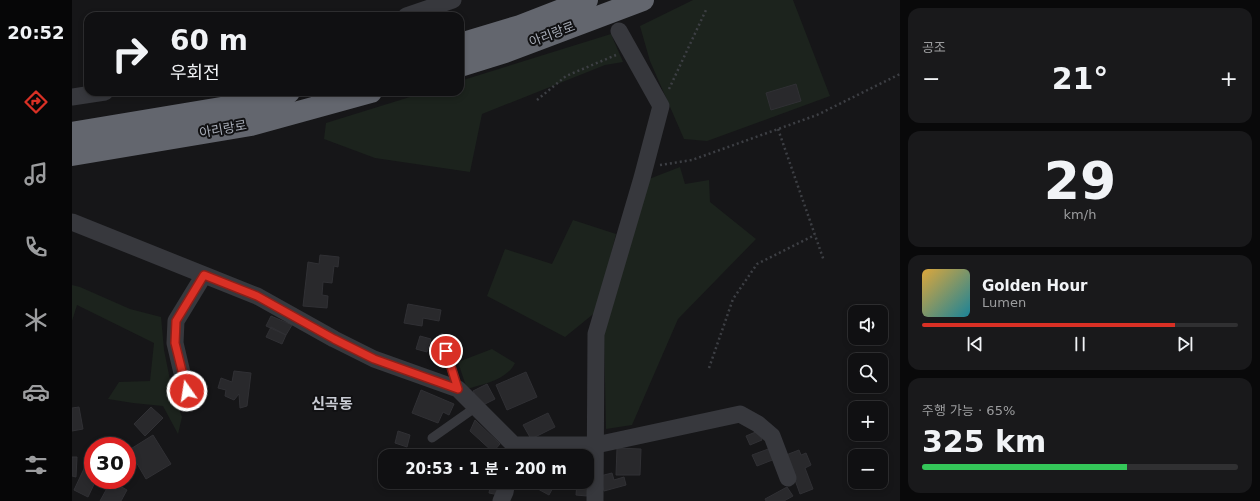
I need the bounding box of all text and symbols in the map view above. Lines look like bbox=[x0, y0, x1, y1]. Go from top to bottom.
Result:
street label: 아리랑로 bbox=[527, 18, 577, 50]
text: 20:52 bbox=[7, 22, 65, 43]
text: 60 m bbox=[170, 24, 248, 57]
icon: right bbox=[104, 28, 156, 80]
text: 공조 bbox=[922, 40, 946, 55]
text: 21° bbox=[1052, 61, 1108, 96]
text: 우회전 bbox=[170, 62, 220, 83]
text: − bbox=[922, 66, 940, 91]
text: + bbox=[1220, 66, 1238, 91]
icon: directions bbox=[22, 88, 50, 116]
street label: 아리랑로 bbox=[198, 117, 248, 141]
text: 29 bbox=[1044, 151, 1116, 211]
icon: music bbox=[22, 160, 50, 188]
text: km/h bbox=[1064, 207, 1096, 222]
icon: phone bbox=[22, 233, 50, 261]
text: Golden Hour bbox=[982, 277, 1088, 295]
text: Lumen bbox=[982, 295, 1026, 310]
map controls bbox=[848, 305, 888, 489]
button: sound bbox=[848, 305, 888, 345]
icon: climate bbox=[22, 306, 50, 334]
icon: previous bbox=[964, 333, 986, 355]
icon: pause bbox=[1069, 333, 1091, 355]
icon: next bbox=[1174, 333, 1196, 355]
pin bbox=[429, 334, 463, 368]
icon: arrive bbox=[435, 340, 457, 362]
button: search bbox=[848, 353, 888, 393]
position arrow bbox=[166, 370, 208, 412]
icon: car bbox=[22, 378, 50, 406]
district label: 신곡동 bbox=[311, 395, 353, 413]
button: + bbox=[848, 401, 888, 441]
text: 주행 가능 · 65% bbox=[922, 403, 1015, 418]
text: 325 km bbox=[922, 424, 1046, 459]
speed limit sign: 30 bbox=[84, 437, 136, 489]
button: − bbox=[848, 449, 888, 489]
icon: filters bbox=[22, 451, 50, 479]
text: 20:53 · 1 분 · 200 m bbox=[405, 460, 567, 478]

